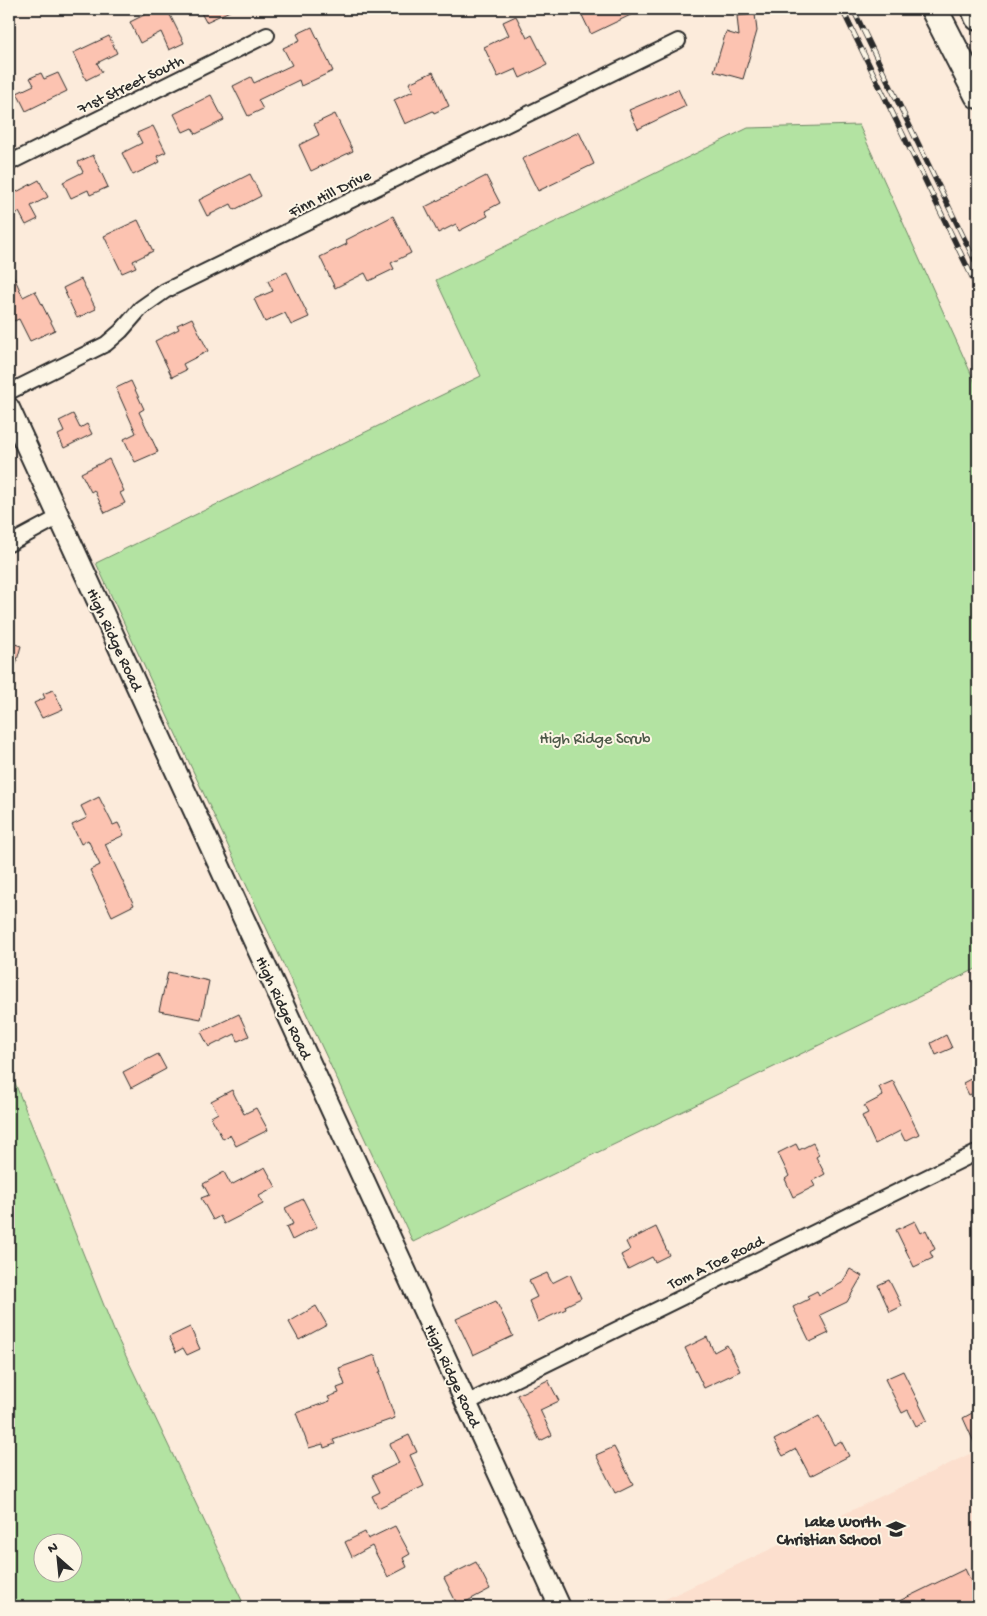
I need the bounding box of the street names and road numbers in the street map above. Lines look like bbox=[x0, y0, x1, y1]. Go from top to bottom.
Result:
street label: 71st Street South bbox=[74, 52, 188, 121]
street label: Finn Hill Drive bbox=[285, 167, 375, 224]
street label: High Ridge Road bbox=[81, 586, 146, 696]
street label: High Ridge Road bbox=[250, 954, 315, 1064]
street label: Tom A Toe Road bbox=[665, 1232, 769, 1296]
street label: High Ridge Road bbox=[419, 1322, 484, 1432]

